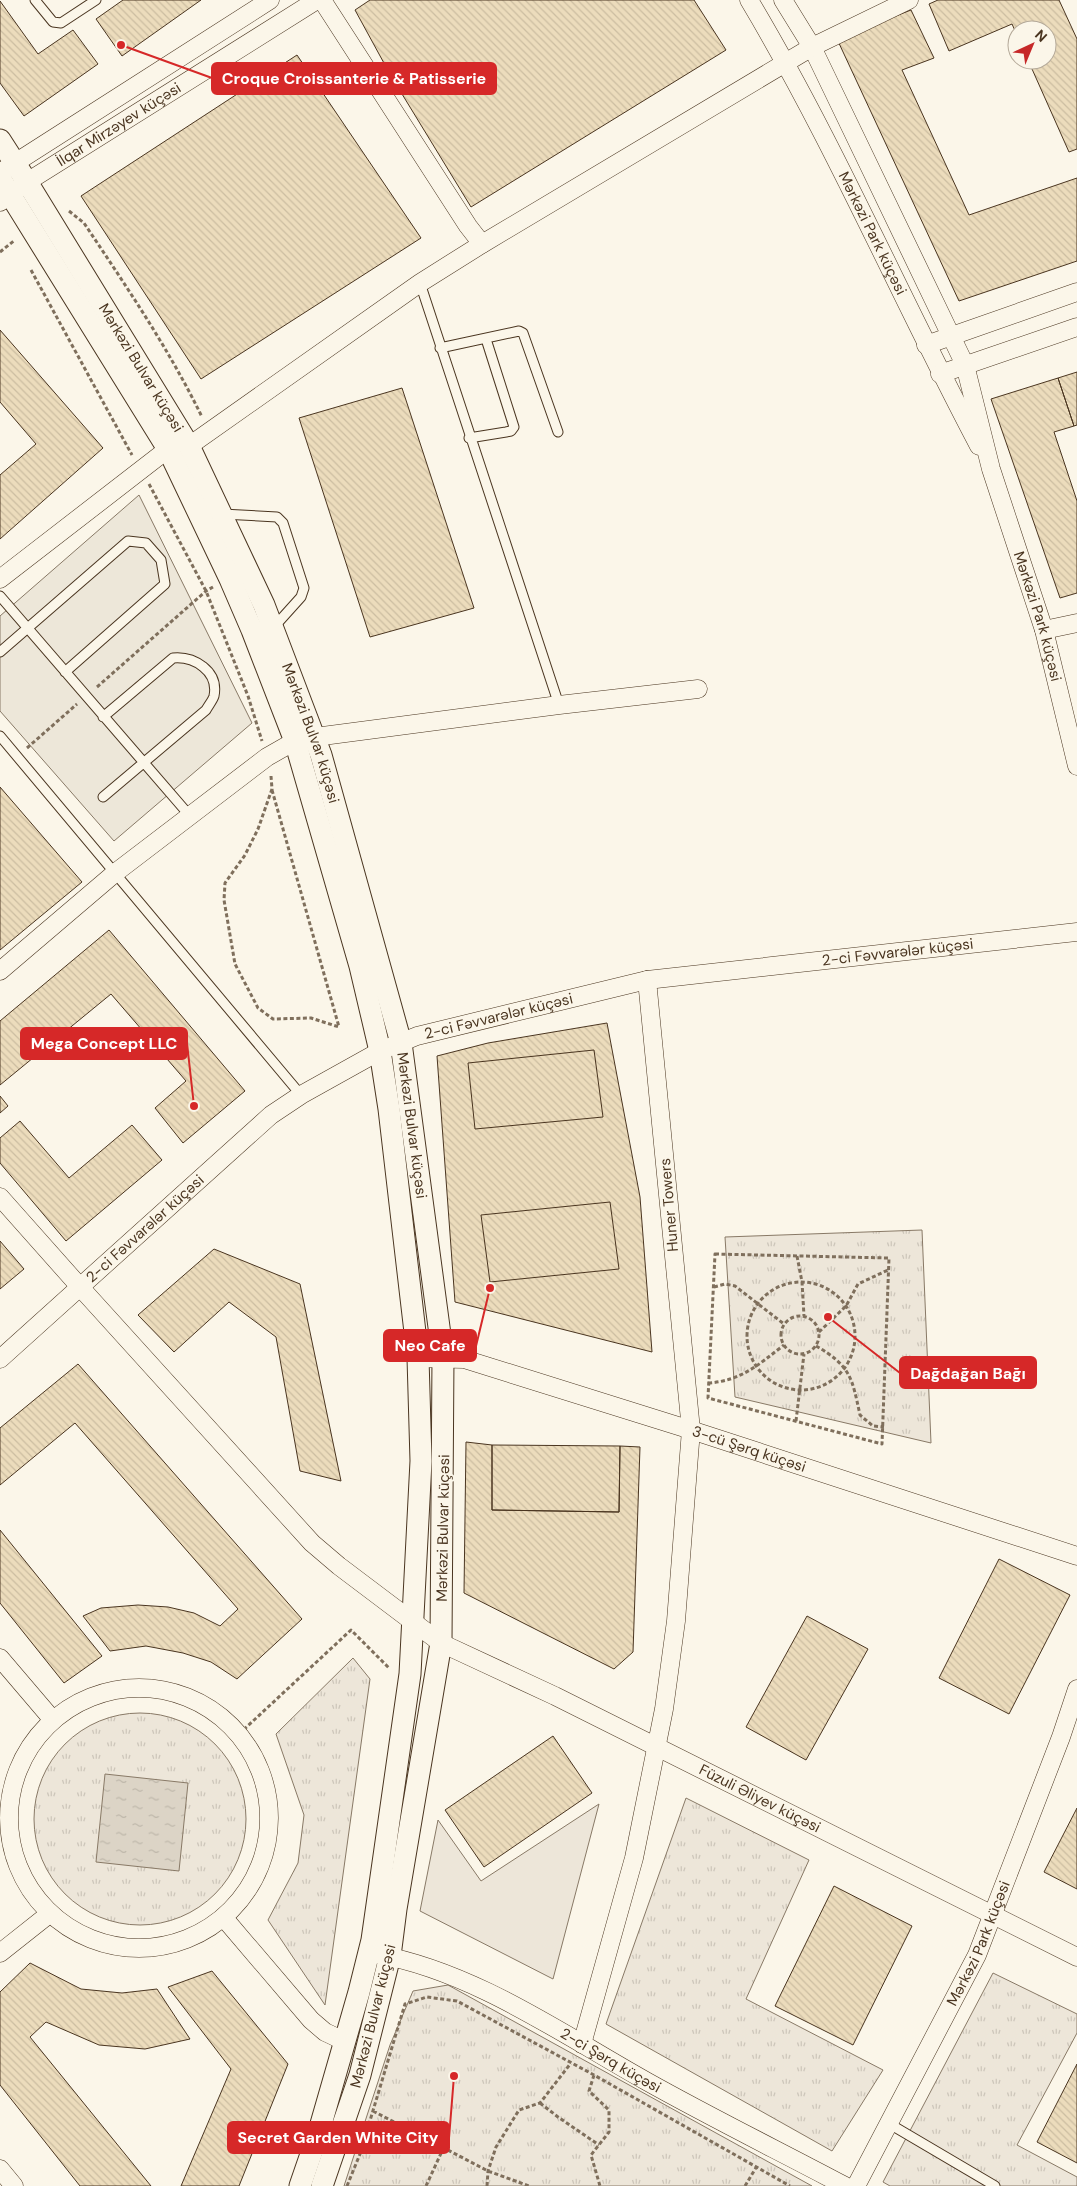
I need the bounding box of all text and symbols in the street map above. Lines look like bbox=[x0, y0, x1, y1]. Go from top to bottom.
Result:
north arrow bbox=[1007, 20, 1057, 70]
text: N bbox=[1031, 26, 1051, 46]
callout: Croque Croissanterie & Patisserie bbox=[212, 63, 496, 94]
text: Croque Croissanterie & Patisserie bbox=[222, 68, 486, 89]
street label: İlqar Mirzəyev küçəsi bbox=[53, 78, 185, 171]
street label: Mərkəzi Park küçəsi bbox=[834, 168, 911, 298]
street label: Mərkəzi Bulvar küçəsi bbox=[94, 300, 188, 436]
street label: Mərkəzi Park küçəsi bbox=[1009, 549, 1066, 683]
street label: Mərkəzi Bulvar küçəsi bbox=[277, 660, 344, 806]
street label: 2-ci Fəvvarələr küçəsi bbox=[821, 934, 974, 970]
street label: 2-ci Fəvvarələr küçəsi bbox=[422, 988, 575, 1044]
callout: Mega Concept LLC bbox=[21, 1028, 187, 1059]
text: Mega Concept LLC bbox=[31, 1033, 177, 1054]
street label: Mərkəzi Bulvar küçəsi bbox=[392, 1051, 432, 1200]
street label: Huner Towers bbox=[655, 1157, 683, 1253]
street label: 2-ci Fəvvarələr küçəsi bbox=[82, 1170, 208, 1287]
callout: Neo Cafe bbox=[384, 1330, 476, 1361]
text: Neo Cafe bbox=[394, 1335, 466, 1356]
callout: Dağdağan Bağı bbox=[900, 1357, 1036, 1388]
text: Dağdağan Bağı bbox=[910, 1363, 1026, 1384]
street label: 3-cü Şərq küçəsi bbox=[690, 1421, 809, 1477]
street label: Mərkəzi Bulvar küçəsi bbox=[432, 1454, 454, 1602]
street label: Füzuli Əliyev küçəsi bbox=[696, 1760, 824, 1837]
street label: Mərkəzi Park küçəsi bbox=[942, 1878, 1015, 2009]
street label: Mərkəzi Bulvar küçəsi bbox=[345, 1942, 401, 2090]
street label: 2-ci Şərq küçəsi bbox=[557, 2023, 665, 2097]
callout: Secret Garden White City bbox=[228, 2122, 449, 2153]
text: Secret Garden White City bbox=[237, 2127, 439, 2148]

